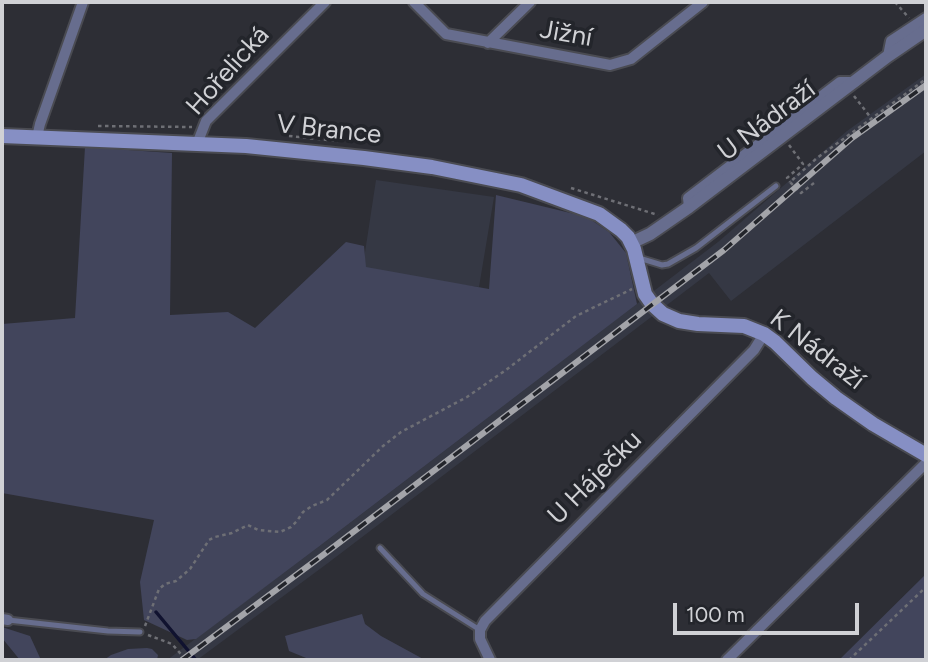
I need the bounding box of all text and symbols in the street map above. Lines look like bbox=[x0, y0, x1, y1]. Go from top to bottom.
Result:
street label: Jižní bbox=[537, 14, 595, 54]
street label: Hořelická bbox=[180, 20, 276, 122]
street label: U Nádraží bbox=[712, 74, 822, 168]
street label: V Brance bbox=[275, 109, 383, 151]
street label: K Nádraží bbox=[763, 303, 871, 397]
street label: U Háječku bbox=[542, 425, 648, 531]
scale bar bbox=[676, 588, 862, 632]
text: 100 m bbox=[686, 602, 745, 627]

